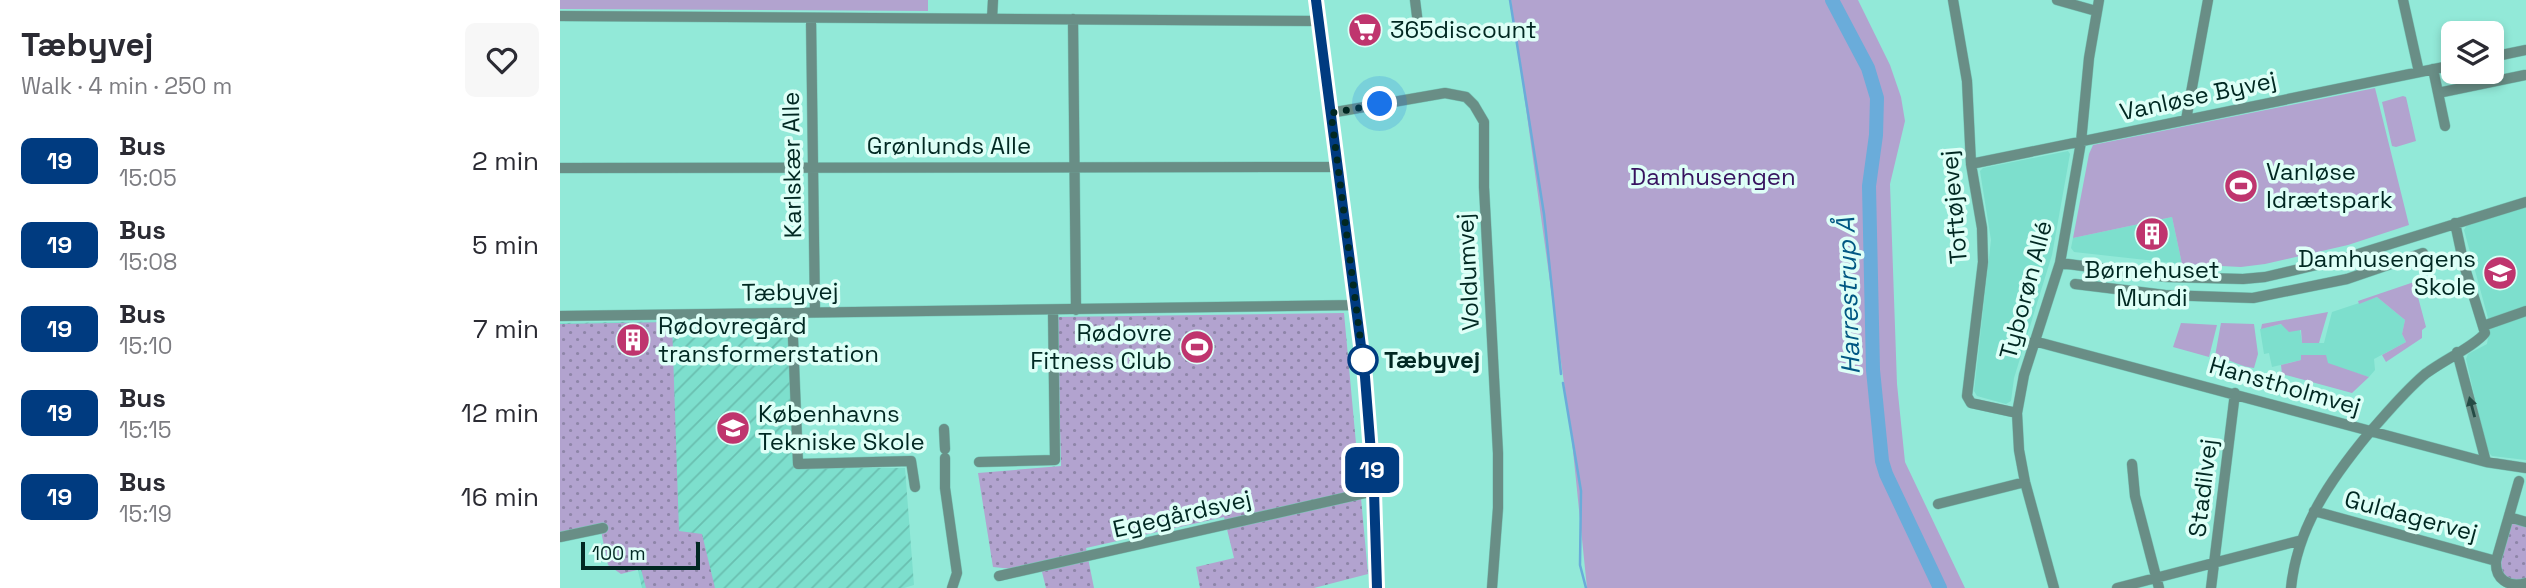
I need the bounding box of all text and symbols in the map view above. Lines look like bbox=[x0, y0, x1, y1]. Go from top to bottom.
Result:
supermarket icon: 365discount bbox=[1346, 11, 1384, 49]
place label: 365discount bbox=[1390, 14, 1537, 45]
map controls bbox=[2441, 21, 2504, 84]
button: layers bbox=[2441, 21, 2504, 84]
button: heart bbox=[465, 23, 539, 97]
text: Tæbyvej bbox=[21, 24, 153, 66]
street label: Vanløse Byvej bbox=[2117, 64, 2279, 127]
text: Walk · 4 min · 250 m bbox=[21, 71, 232, 101]
your location bbox=[1362, 86, 1397, 121]
street label: Karlskær Alle bbox=[775, 91, 808, 239]
text: Bus bbox=[119, 129, 166, 163]
street label: Grønlunds Alle bbox=[867, 130, 1031, 161]
text: 2 min bbox=[472, 144, 539, 178]
text: 19 bbox=[47, 145, 72, 176]
street label: Toftøjevej bbox=[1933, 149, 1974, 265]
place label: Vanløse Idrætspark bbox=[2266, 156, 2393, 215]
park label: Damhusengen bbox=[1630, 161, 1796, 192]
text: 15:05 bbox=[119, 163, 177, 193]
sports icon: Vanløse Idrætspark bbox=[2222, 167, 2260, 205]
street label: Voldumvej bbox=[1449, 212, 1486, 332]
text: Bus bbox=[119, 213, 166, 247]
building icon: Børnehuset Mundi bbox=[2133, 215, 2171, 253]
water label: Harrestrup Å bbox=[1828, 216, 1868, 375]
street label: Tyborøn Allé bbox=[1992, 217, 2059, 363]
text: 5 min bbox=[472, 228, 539, 262]
text: 19 bbox=[47, 229, 72, 260]
place label: Damhusengens Skole bbox=[2298, 243, 2476, 302]
text: 15:08 bbox=[119, 247, 177, 277]
place label: Børnehuset Mundi bbox=[2084, 254, 2220, 313]
school or university icon: Damhusengens Skole bbox=[2481, 254, 2519, 292]
street label: Tæbyvej bbox=[741, 275, 839, 308]
text: Bus bbox=[119, 297, 166, 331]
place label: Rødovregård transformerstation bbox=[658, 310, 879, 369]
text: 7 min bbox=[473, 312, 539, 346]
text: 19 bbox=[47, 313, 72, 344]
place label: Rødovre Fitness Club bbox=[1030, 317, 1172, 376]
building icon: Rødovregård transformerstation bbox=[614, 321, 652, 359]
sports icon: Rødovre Fitness Club bbox=[1178, 328, 1216, 366]
text: 15:10 bbox=[119, 331, 173, 361]
place label: Tæbyvej bbox=[1384, 344, 1480, 375]
marker: Tæbyvej bbox=[1348, 345, 1378, 375]
street label: Hanstholmvej bbox=[2206, 349, 2364, 422]
text: Bus bbox=[119, 381, 166, 415]
text: 12 min bbox=[461, 396, 539, 430]
one-way arrow bbox=[2466, 396, 2476, 417]
text: 19 bbox=[47, 397, 72, 428]
place label: Københavns Tekniske Skole bbox=[758, 398, 925, 457]
school or university icon: Københavns Tekniske Skole bbox=[714, 409, 752, 447]
text: 15:15 bbox=[119, 415, 172, 445]
street label: Stadilvej bbox=[2181, 437, 2224, 539]
line badge: 19 bbox=[1340, 447, 1404, 493]
text: 19 bbox=[1359, 454, 1385, 485]
text: Bus bbox=[119, 465, 166, 499]
text: 16 min bbox=[461, 480, 539, 514]
text: 19 bbox=[47, 481, 72, 512]
street label: Egegårdsvej bbox=[1110, 483, 1254, 544]
street label: Guldagervej bbox=[2341, 483, 2481, 548]
text: 15:19 bbox=[119, 499, 172, 529]
scale bar bbox=[581, 539, 700, 571]
text: 100 m bbox=[592, 541, 646, 566]

